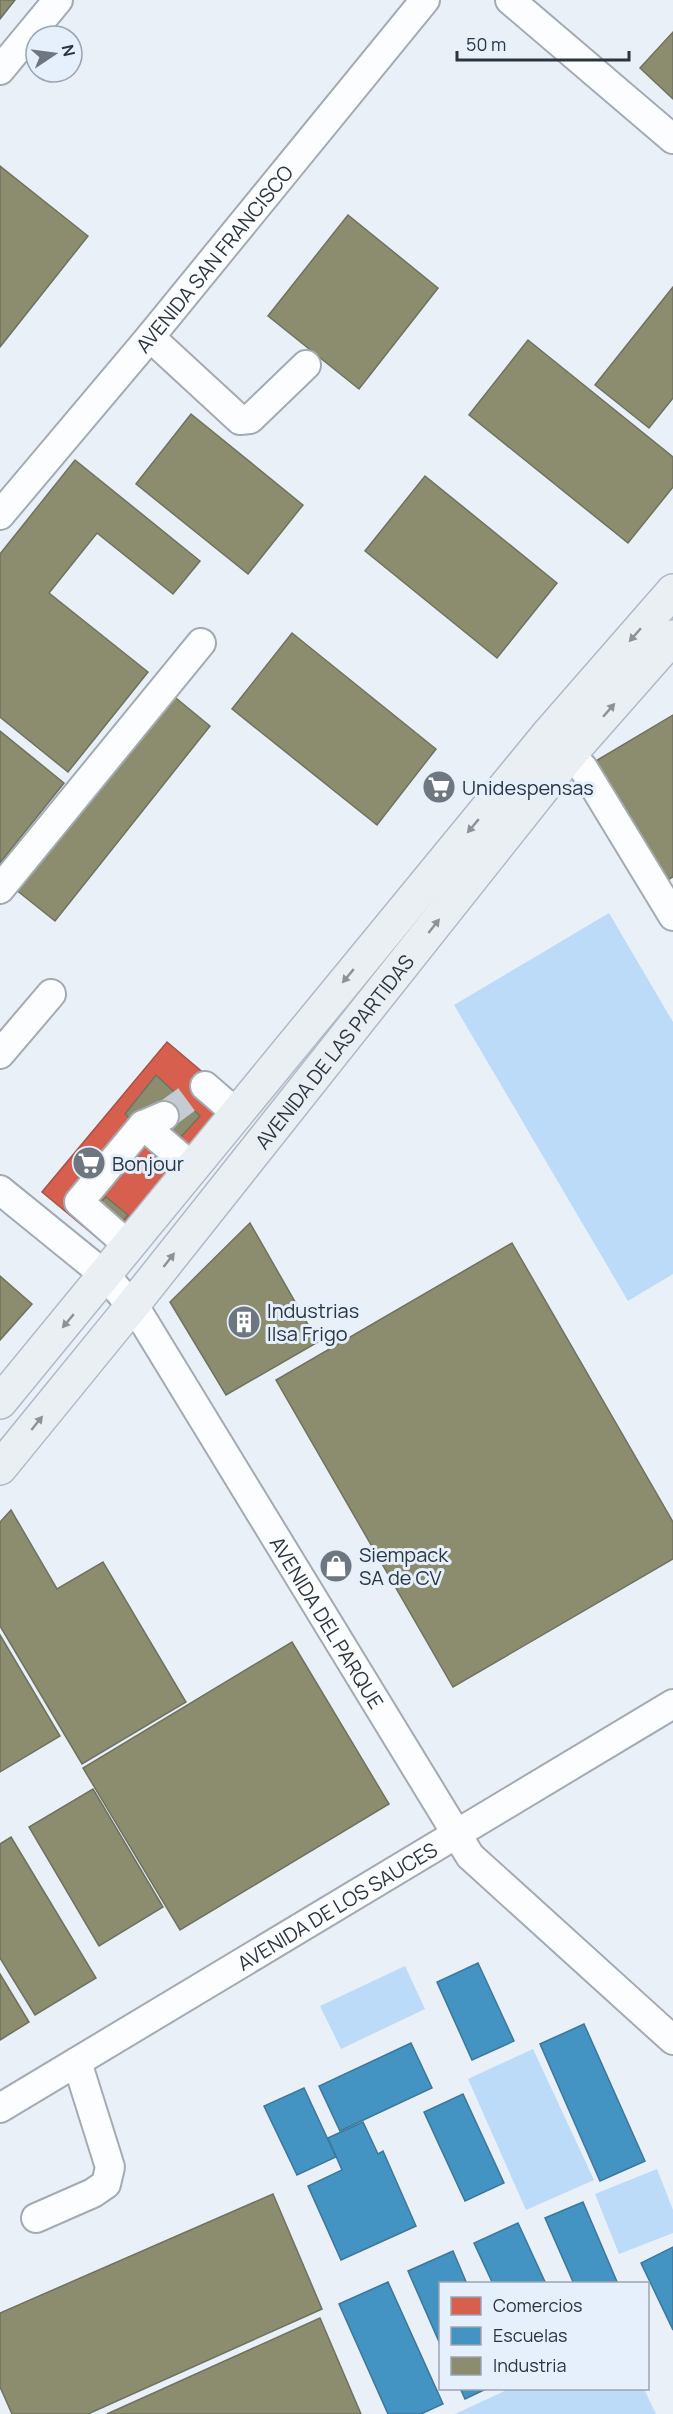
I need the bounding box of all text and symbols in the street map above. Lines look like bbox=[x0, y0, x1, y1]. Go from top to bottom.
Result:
north arrow bbox=[24, 24, 84, 84]
scale bar bbox=[457, 24, 630, 62]
text: 50 m bbox=[466, 32, 506, 56]
text: N bbox=[57, 43, 81, 59]
street label: AVENIDA SAN FRANCISCO bbox=[129, 159, 299, 358]
one-way arrow bbox=[629, 627, 642, 642]
one-way arrow bbox=[602, 703, 615, 718]
supermarket icon: Unidespensas bbox=[421, 769, 457, 805]
place label: Unidespensas bbox=[462, 774, 594, 801]
one-way arrow bbox=[466, 818, 479, 834]
one-way arrow bbox=[427, 918, 440, 934]
street label: AVENIDA DE LAS PARTIDAS bbox=[248, 949, 420, 1154]
one-way arrow bbox=[342, 968, 355, 984]
supermarket icon: Bonjour bbox=[71, 1145, 107, 1181]
place label: Bonjour bbox=[112, 1150, 184, 1177]
one-way arrow bbox=[162, 1252, 175, 1268]
place label: Industrias Ilsa Frigo bbox=[267, 1297, 359, 1347]
building icon: Industrias Ilsa Frigo bbox=[226, 1304, 262, 1340]
one-way arrow bbox=[62, 1313, 75, 1328]
one-way arrow bbox=[30, 1415, 43, 1430]
street label: AVENIDA DEL PARQUE bbox=[264, 1531, 390, 1713]
place label: Siempack SA de CV bbox=[359, 1541, 449, 1591]
shop icon: Siempack SA de CV bbox=[318, 1548, 354, 1584]
street label: AVENIDA DE LOS SAUCES bbox=[232, 1835, 442, 1976]
legend bbox=[439, 2282, 649, 2390]
text: Comercios bbox=[493, 2293, 582, 2317]
text: Escuelas bbox=[493, 2323, 568, 2347]
text: Industria bbox=[493, 2353, 567, 2377]

